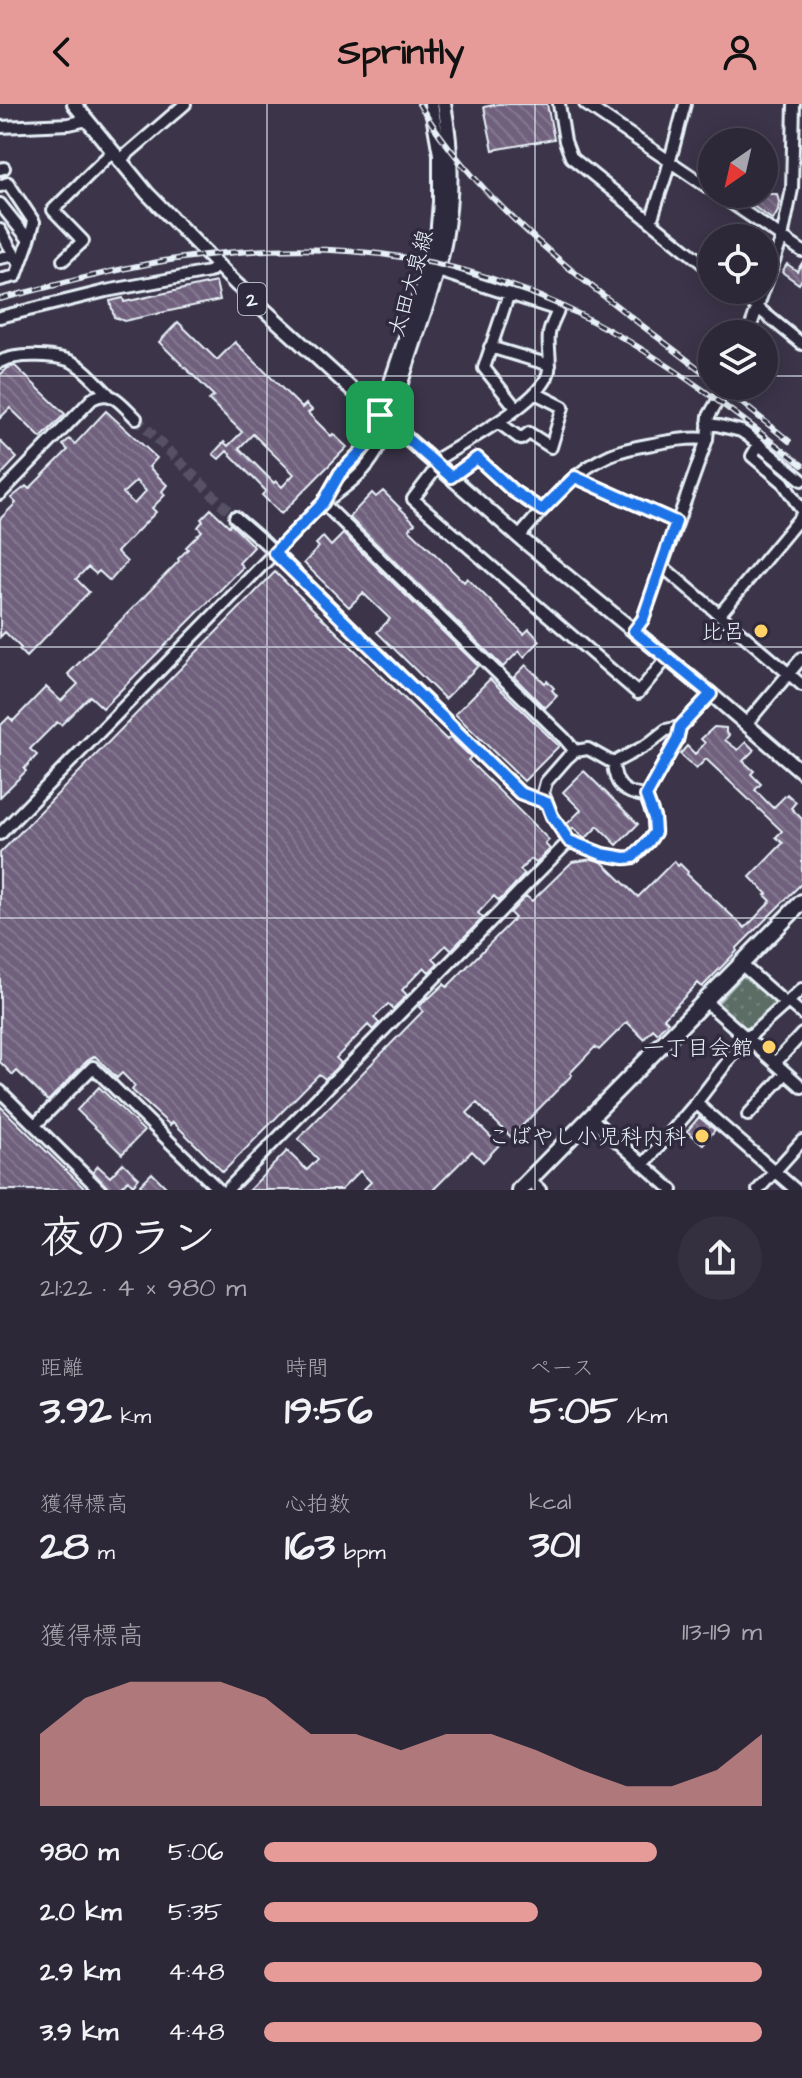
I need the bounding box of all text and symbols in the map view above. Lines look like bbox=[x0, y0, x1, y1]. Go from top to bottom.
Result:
text: Sprintly bbox=[338, 27, 464, 78]
icon: back bbox=[40, 30, 84, 74]
icon: person bbox=[718, 30, 762, 74]
north arrow bbox=[698, 128, 778, 208]
map controls bbox=[698, 128, 778, 400]
button: locate bbox=[698, 224, 778, 304]
street label: 太田大泉線 bbox=[381, 226, 442, 341]
road number: 2 bbox=[238, 283, 266, 315]
button: layers bbox=[698, 320, 778, 400]
pin bbox=[346, 381, 414, 449]
icon: arrive bbox=[358, 393, 402, 437]
place label: 比呂 bbox=[701, 617, 745, 648]
marker: 比呂 bbox=[752, 622, 770, 640]
place label: 一丁目会館 bbox=[643, 1033, 753, 1064]
marker: 一丁目会館 bbox=[760, 1038, 778, 1056]
place label: こばやし小児科内科 bbox=[488, 1122, 686, 1153]
marker: こばやし小児科内科 bbox=[693, 1127, 711, 1145]
text: 夜のラン bbox=[40, 1209, 216, 1270]
button: share bbox=[678, 1216, 762, 1300]
text: 21:22 · 4 × 980 m bbox=[40, 1270, 246, 1306]
text: 距離 bbox=[40, 1353, 84, 1384]
text: 時間 bbox=[285, 1353, 329, 1384]
text: ペース bbox=[529, 1353, 594, 1384]
text: 3.92 bbox=[40, 1384, 112, 1439]
text: 19:56 bbox=[285, 1384, 373, 1439]
text: 5:05 bbox=[529, 1384, 618, 1439]
text: km bbox=[112, 1401, 151, 1432]
text: /km bbox=[618, 1401, 667, 1432]
text: kcal bbox=[529, 1487, 571, 1518]
text: 獲得標高 bbox=[40, 1489, 128, 1520]
text: 心拍数 bbox=[285, 1489, 351, 1520]
text: 301 bbox=[529, 1518, 580, 1573]
text: 28 bbox=[40, 1520, 89, 1575]
text: 163 bbox=[285, 1520, 335, 1575]
text: m bbox=[89, 1537, 115, 1568]
text: bpm bbox=[335, 1537, 386, 1568]
text: 113–119 m bbox=[682, 1614, 762, 1650]
text: 獲得標高 bbox=[40, 1618, 144, 1654]
text: 980 m bbox=[40, 1834, 119, 1870]
text: 5:06 bbox=[168, 1834, 223, 1870]
text: 2.0 km bbox=[40, 1894, 122, 1930]
text: 5:35 bbox=[168, 1894, 222, 1930]
text: 2.9 km bbox=[40, 1954, 120, 1990]
text: 4:48 bbox=[168, 1954, 225, 1990]
text: 3.9 km bbox=[40, 2014, 118, 2050]
text: 4:48 bbox=[168, 2014, 225, 2050]

